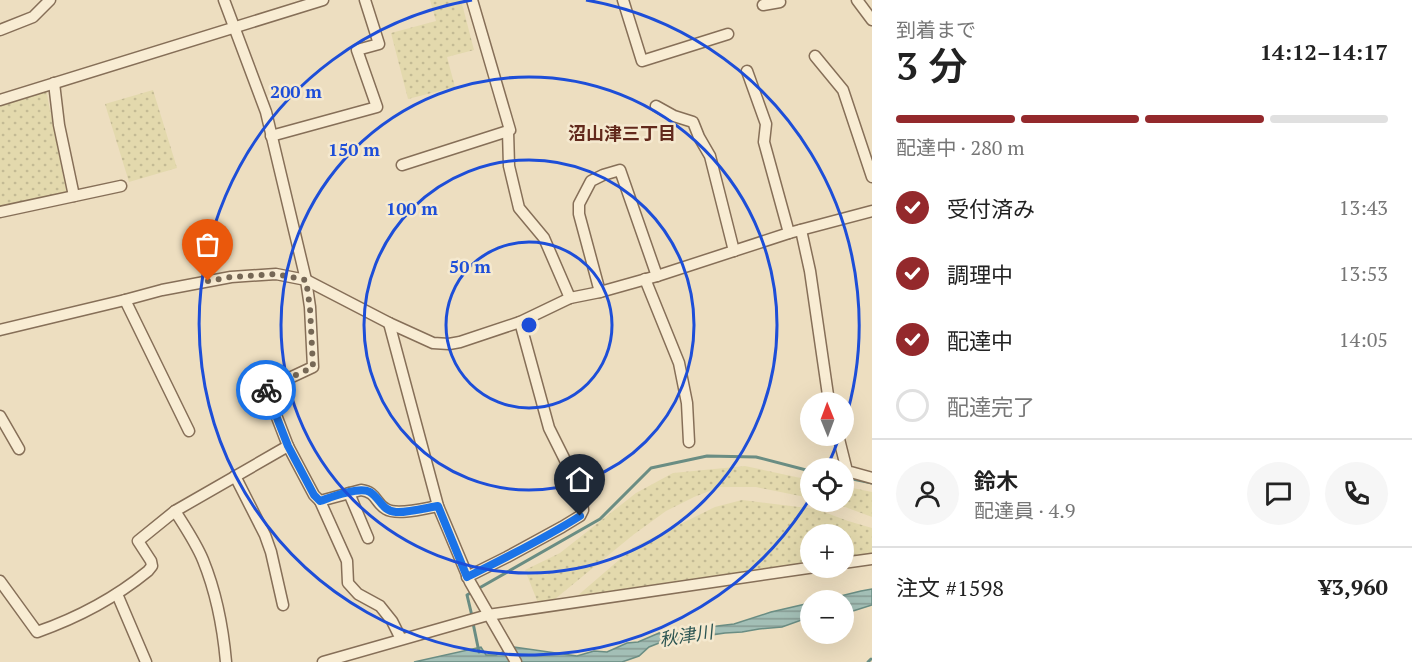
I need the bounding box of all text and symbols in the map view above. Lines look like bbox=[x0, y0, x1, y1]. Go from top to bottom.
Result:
text: 到着まで bbox=[896, 16, 976, 43]
text: 14:12–14:17 bbox=[1260, 37, 1388, 66]
text: 3 分 bbox=[896, 39, 968, 91]
text: 200 m bbox=[270, 79, 322, 103]
district label: 沼山津三丁目 bbox=[568, 121, 676, 145]
text: 配達中 · 280 m bbox=[896, 134, 1025, 161]
text: 150 m bbox=[328, 137, 380, 161]
icon: check bbox=[896, 191, 929, 224]
text: 受付済み bbox=[947, 194, 1035, 223]
text: 13:43 bbox=[1339, 194, 1388, 221]
text: 100 m bbox=[386, 196, 438, 220]
pin bbox=[182, 219, 233, 281]
icon: bag bbox=[191, 228, 224, 261]
text: 50 m bbox=[449, 254, 491, 278]
icon: check bbox=[896, 257, 929, 290]
text: 調理中 bbox=[947, 260, 1013, 289]
text: 13:53 bbox=[1339, 260, 1388, 287]
centre of rings bbox=[519, 315, 539, 335]
icon: check bbox=[896, 323, 929, 356]
text: 配達中 bbox=[947, 326, 1013, 355]
text: 14:05 bbox=[1339, 326, 1388, 353]
courier bbox=[236, 360, 296, 420]
icon: bike bbox=[250, 374, 283, 407]
north arrow bbox=[800, 392, 854, 446]
map controls bbox=[800, 392, 854, 644]
text: 配達完了 bbox=[947, 392, 1035, 421]
pin bbox=[554, 454, 605, 516]
button: locate bbox=[800, 458, 854, 512]
button: person bbox=[896, 462, 959, 525]
button: chat bbox=[1247, 462, 1310, 525]
button: phone bbox=[1325, 462, 1388, 525]
icon: home bbox=[563, 463, 596, 496]
text: 鈴木 bbox=[974, 466, 1018, 495]
text: 配達員 · 4.9 bbox=[974, 497, 1075, 524]
button: + bbox=[800, 524, 854, 578]
text: ¥3,960 bbox=[1319, 572, 1388, 601]
text: 注文 #1598 bbox=[896, 573, 1004, 602]
button: − bbox=[800, 590, 854, 644]
water label: 秋津川 bbox=[657, 619, 717, 651]

